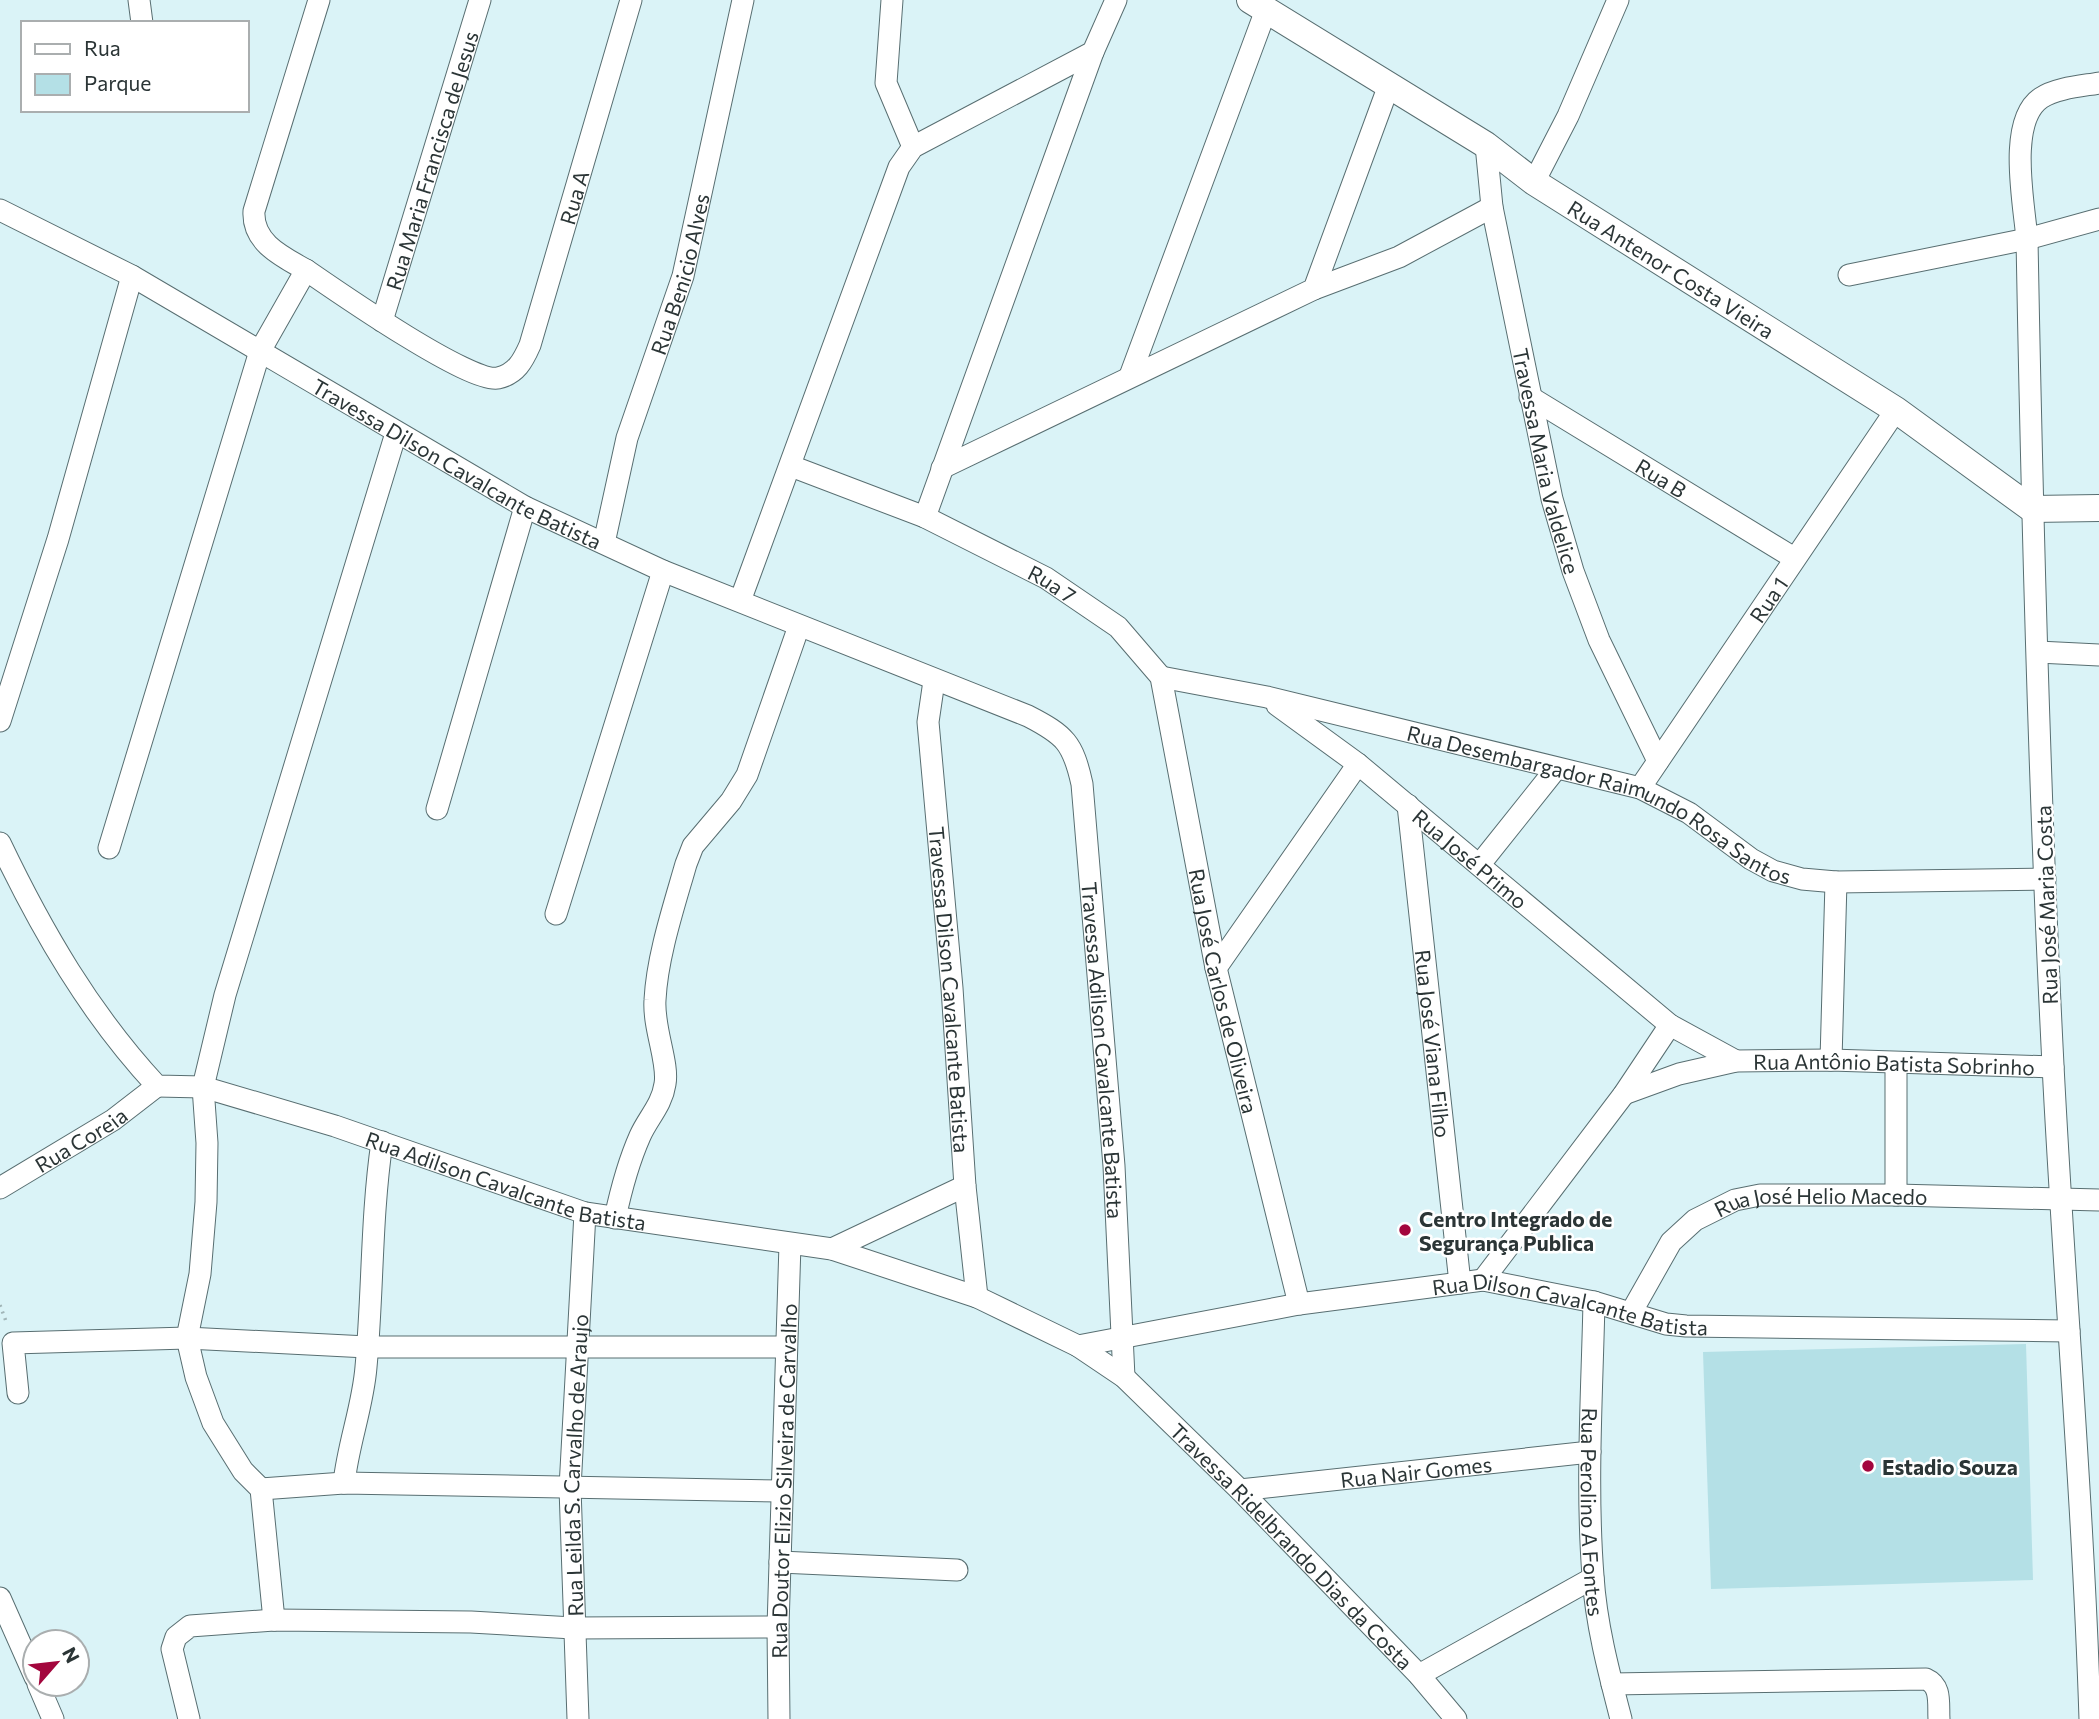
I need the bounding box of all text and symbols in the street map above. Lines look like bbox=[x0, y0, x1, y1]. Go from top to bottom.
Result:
legend bbox=[21, 21, 248, 112]
street label: Rua Maria Francisca de Jesus bbox=[380, 28, 482, 293]
text: Rua bbox=[84, 35, 121, 60]
text: Parque bbox=[84, 70, 151, 95]
street label: Rua A bbox=[554, 167, 593, 227]
street label: Rua Benicio Alves bbox=[644, 191, 713, 358]
street label: Rua Antenor Costa Vieira bbox=[1564, 194, 1779, 343]
street label: Travessa Maria Valdelice bbox=[1509, 346, 1586, 577]
street label: Travessa Dilson Cavalcante Batista bbox=[308, 373, 606, 553]
street label: Rua B bbox=[1632, 452, 1691, 502]
street label: Rua 7 bbox=[1024, 559, 1081, 607]
street label: Rua 1 bbox=[1744, 572, 1792, 627]
street label: Rua Desembargador Raimundo Rosa Santos bbox=[1405, 719, 1794, 888]
street label: Rua José Primo bbox=[1408, 803, 1533, 913]
street label: Rua José Maria Costa bbox=[2030, 805, 2062, 1005]
street label: Travessa Dilson Cavalcante Batista bbox=[925, 825, 975, 1154]
street label: Rua José Carlos de Oliveira bbox=[1185, 866, 1264, 1116]
street label: Travessa Adilson Cavalcante Batista bbox=[1078, 881, 1129, 1219]
street label: Rua José Viana Filho bbox=[1411, 948, 1457, 1139]
street label: Rua Antônio Batista Sobrinho bbox=[1753, 1047, 2035, 1079]
street label: Rua Coreia bbox=[30, 1102, 131, 1177]
street label: Rua Adilson Cavalcante Batista bbox=[363, 1125, 648, 1234]
street label: Rua José Helio Macedo bbox=[1710, 1182, 1928, 1221]
place label: Centro Integrado de Segurança Publica bbox=[1419, 1206, 1612, 1255]
marker: Centro Integrado de Segurança Publica bbox=[1397, 1222, 1413, 1238]
street label: Rua Dilson Cavalcante Batista bbox=[1430, 1267, 1708, 1339]
street label: Rua Doutor Elizio Silveira de Carvalho bbox=[765, 1303, 801, 1659]
street label: Rua Leilda S. Carvalho de Araujo bbox=[557, 1313, 592, 1617]
street label: Rua Perolino A Fontes bbox=[1577, 1407, 1610, 1618]
street label: Travessa Ridelbrando Dias da Costa bbox=[1166, 1417, 1418, 1674]
street label: Rua Nair Gomes bbox=[1339, 1450, 1493, 1492]
place label: Estadio Souza bbox=[1882, 1454, 2018, 1479]
marker: Estadio Souza bbox=[1860, 1458, 1876, 1474]
north arrow bbox=[21, 1628, 91, 1698]
text: N bbox=[58, 1643, 85, 1666]

